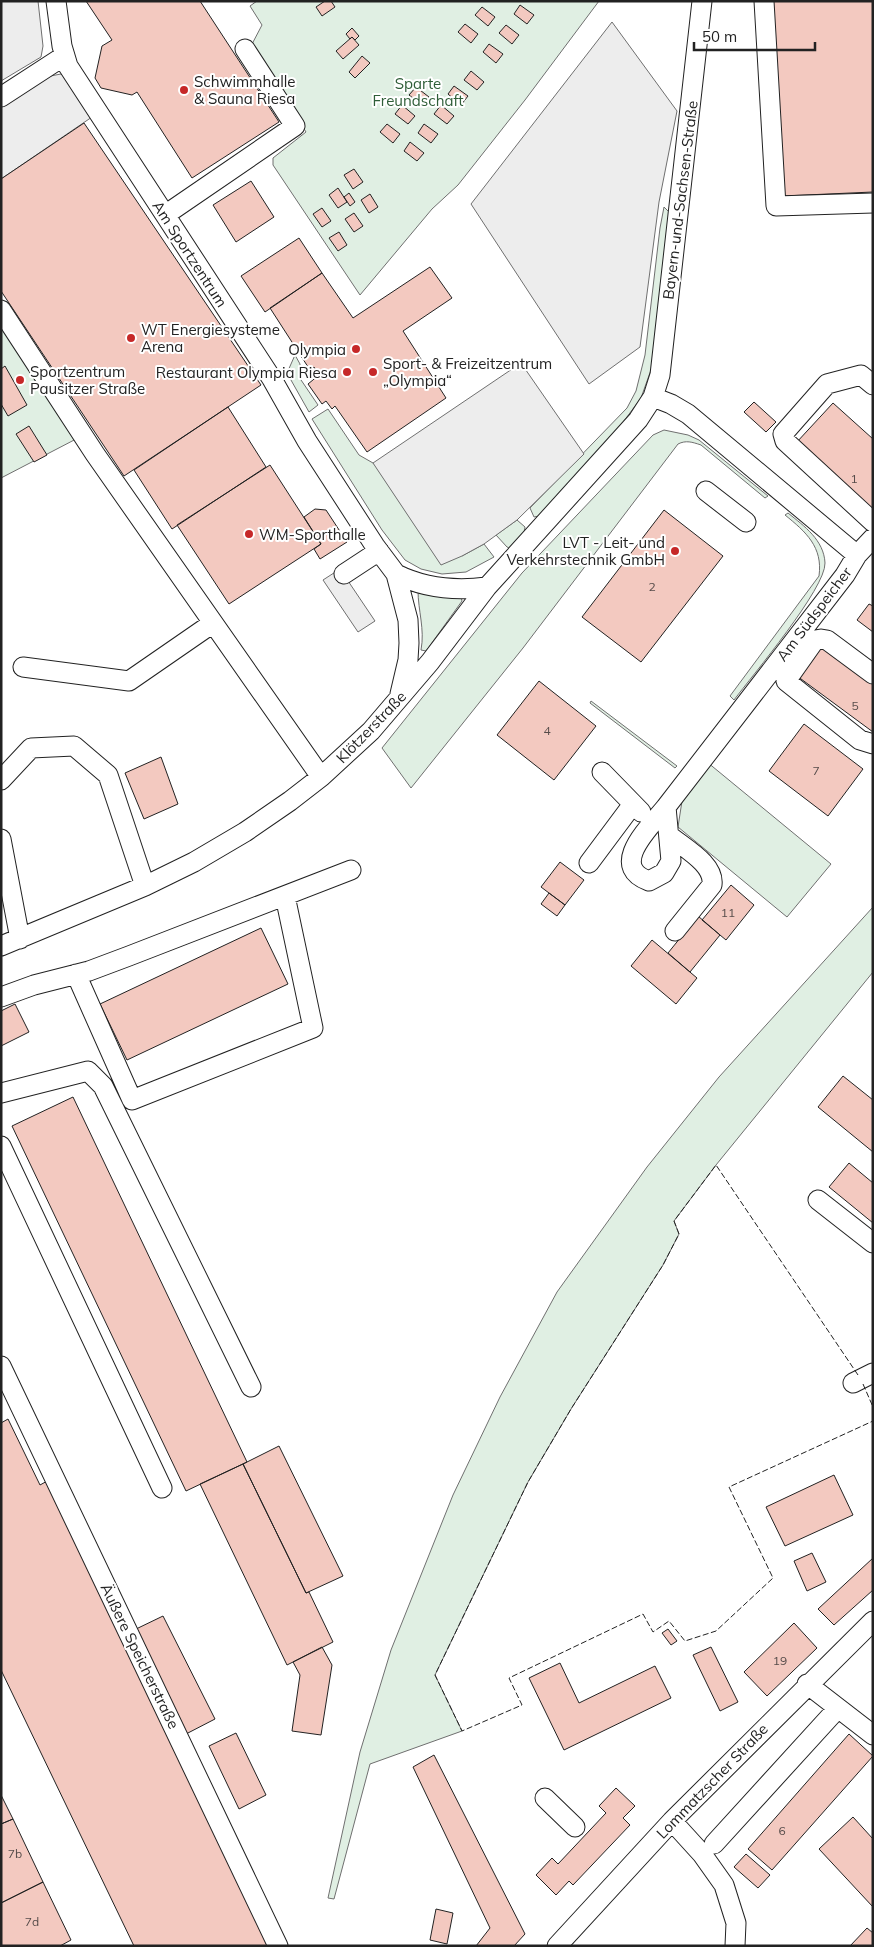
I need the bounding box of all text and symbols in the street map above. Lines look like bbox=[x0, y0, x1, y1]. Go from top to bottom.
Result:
scale bar bbox=[694, 20, 815, 52]
text: 50 m bbox=[702, 27, 737, 46]
place label: Schwimmhalle & Sauna Riesa bbox=[194, 72, 296, 108]
park label: Sparte Freundschaft bbox=[373, 74, 463, 110]
marker: Schwimmhalle & Sauna Riesa bbox=[178, 84, 190, 96]
street label: Bayern-und-Sachsen-Straße bbox=[658, 100, 702, 300]
street label: Am Sportzentrum bbox=[148, 197, 232, 311]
place label: WT Energiesysteme Arena bbox=[141, 320, 280, 356]
marker: WT Energiesysteme Arena bbox=[125, 332, 137, 344]
place label: Olympia bbox=[288, 340, 346, 359]
marker: Olympia bbox=[350, 343, 362, 355]
place label: Sport- & Freizeitzentrum „Olympia“ bbox=[383, 354, 552, 390]
place label: Sportzentrum Pausitzer Straße bbox=[30, 362, 145, 398]
place label: Restaurant Olympia Riesa bbox=[156, 363, 337, 382]
marker: Restaurant Olympia Riesa bbox=[341, 366, 353, 378]
marker: Sport- & Freizeitzentrum „Olympia“ bbox=[367, 366, 379, 378]
marker: Sportzentrum Pausitzer Straße bbox=[14, 374, 26, 386]
house number: 1 bbox=[850, 471, 858, 486]
place label: WM-Sporthalle bbox=[259, 525, 366, 544]
marker: WM-Sporthalle bbox=[243, 528, 255, 540]
place label: LVT - Leit- und Verkehrstechnik GmbH bbox=[506, 533, 665, 569]
marker: LVT - Leit- und Verkehrstechnik GmbH bbox=[669, 545, 681, 557]
street label: Am Südspeicher bbox=[772, 563, 856, 665]
house number: 2 bbox=[648, 579, 656, 594]
street label: Klötzerstraße bbox=[332, 687, 410, 767]
house number: 5 bbox=[851, 698, 859, 713]
house number: 4 bbox=[543, 723, 551, 738]
house number: 7 bbox=[812, 763, 820, 778]
house number: 11 bbox=[721, 905, 735, 920]
street label: Äußere Speicherstraße bbox=[97, 1580, 183, 1732]
house number: 19 bbox=[773, 1653, 787, 1668]
street label: Lommatzscher Straße bbox=[652, 1719, 772, 1843]
house number: 6 bbox=[778, 1823, 786, 1838]
house number: 7b bbox=[8, 1846, 22, 1861]
house number: 7d bbox=[25, 1914, 39, 1929]

